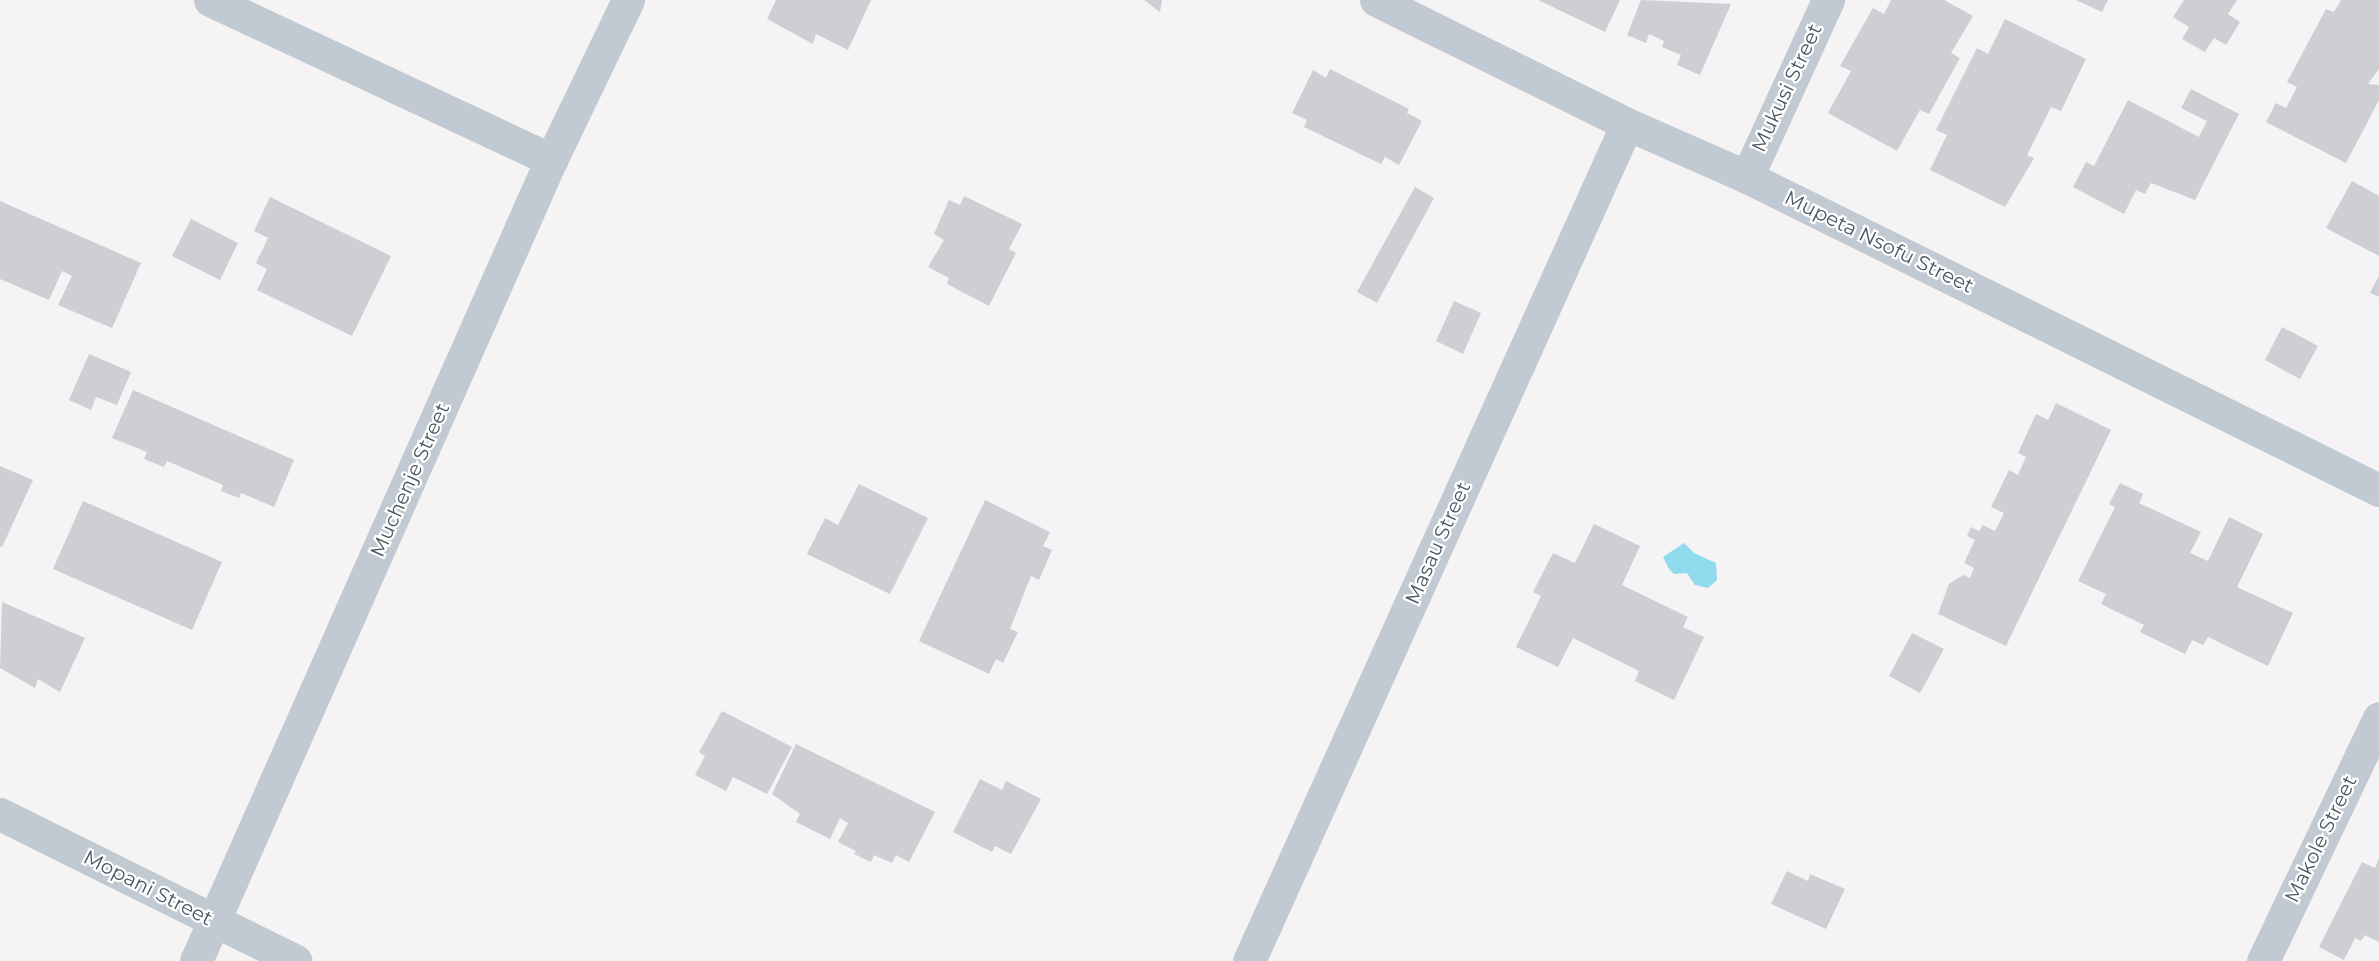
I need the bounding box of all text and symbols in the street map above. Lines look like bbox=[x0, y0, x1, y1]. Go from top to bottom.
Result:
street label: Mukusi Street bbox=[1747, 20, 1827, 156]
street label: Mupeta Nsofu Street bbox=[1781, 186, 1977, 298]
street label: Muchenje Street bbox=[365, 399, 455, 561]
street label: Masau Street bbox=[1400, 478, 1476, 608]
street label: Makole Street bbox=[2280, 772, 2362, 906]
street label: Mopani Street bbox=[79, 845, 217, 931]

